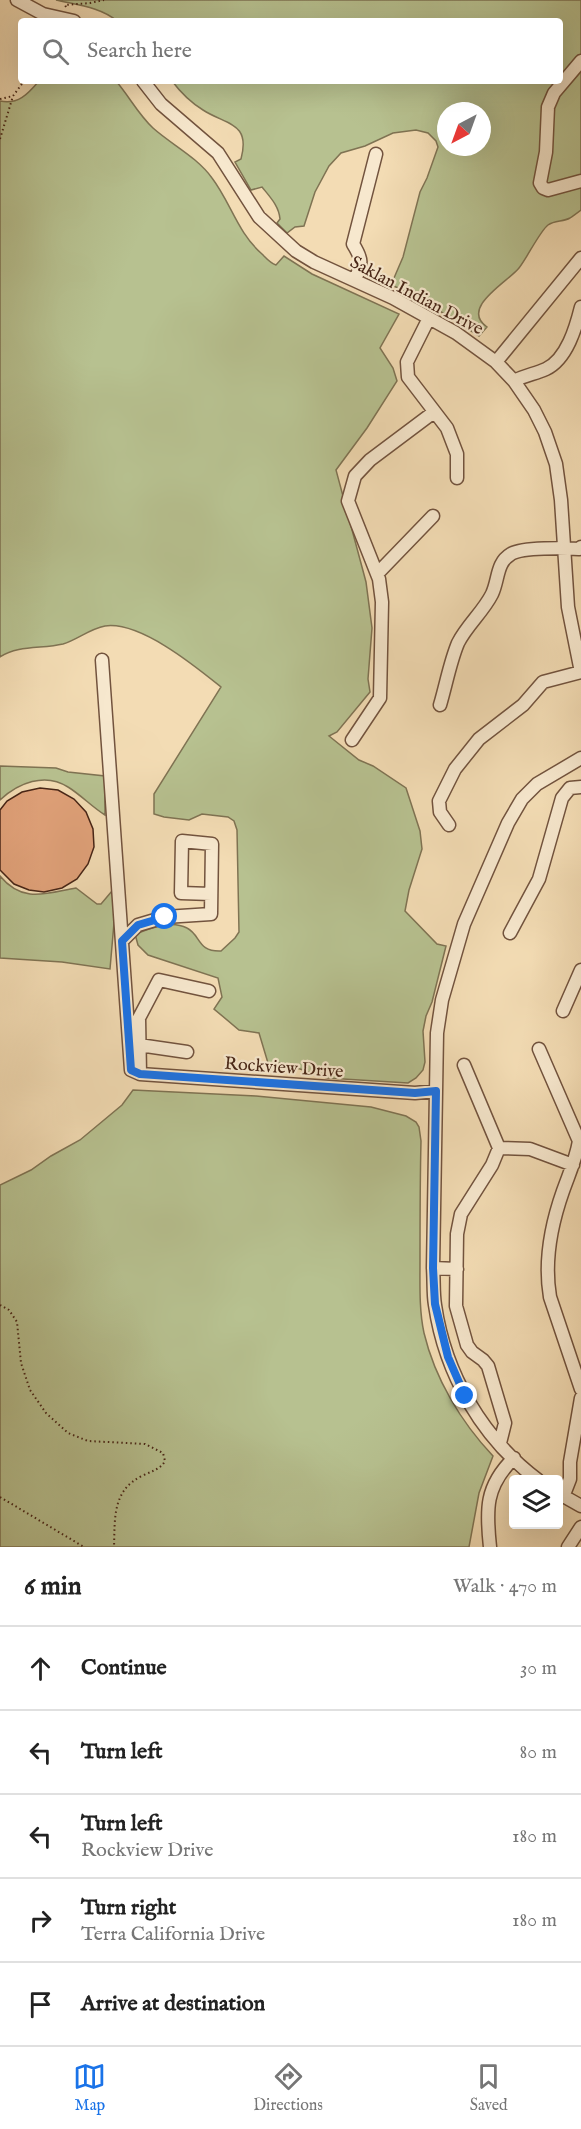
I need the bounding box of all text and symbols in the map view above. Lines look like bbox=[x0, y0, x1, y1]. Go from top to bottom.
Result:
search box bbox=[18, 18, 563, 84]
icon: search bbox=[39, 35, 72, 68]
text: Search here bbox=[87, 37, 192, 65]
north arrow bbox=[437, 102, 491, 156]
street label: Saklan Indian Drive bbox=[346, 251, 487, 341]
route start bbox=[151, 903, 177, 929]
street label: Rockview Drive bbox=[224, 1053, 344, 1084]
route end bbox=[451, 1382, 477, 1408]
map controls bbox=[509, 1475, 563, 1529]
button: layers bbox=[509, 1475, 563, 1529]
text: 6 min bbox=[24, 1570, 82, 1603]
text: Walk · 470 m bbox=[453, 1574, 557, 1599]
icon: ahead bbox=[24, 1652, 57, 1685]
text: Continue bbox=[81, 1654, 167, 1682]
text: 30 m bbox=[520, 1656, 557, 1681]
icon: left bbox=[24, 1736, 57, 1769]
text: Turn left bbox=[81, 1738, 163, 1766]
text: 80 m bbox=[520, 1740, 557, 1765]
text: Turn left bbox=[81, 1810, 163, 1838]
icon: left bbox=[24, 1820, 57, 1853]
text: 180 m bbox=[512, 1824, 557, 1849]
text: Rockview Drive bbox=[81, 1838, 214, 1863]
text: Turn right bbox=[81, 1894, 176, 1922]
icon: right bbox=[24, 1904, 57, 1937]
text: 180 m bbox=[512, 1908, 557, 1933]
text: Terra California Drive bbox=[81, 1922, 265, 1947]
icon: arrive bbox=[24, 1988, 57, 2021]
text: Arrive at destination bbox=[81, 1990, 265, 2018]
tab: Map bbox=[73, 2060, 106, 2116]
tab: Directions bbox=[253, 2060, 323, 2116]
tab: Saved bbox=[470, 2060, 508, 2116]

